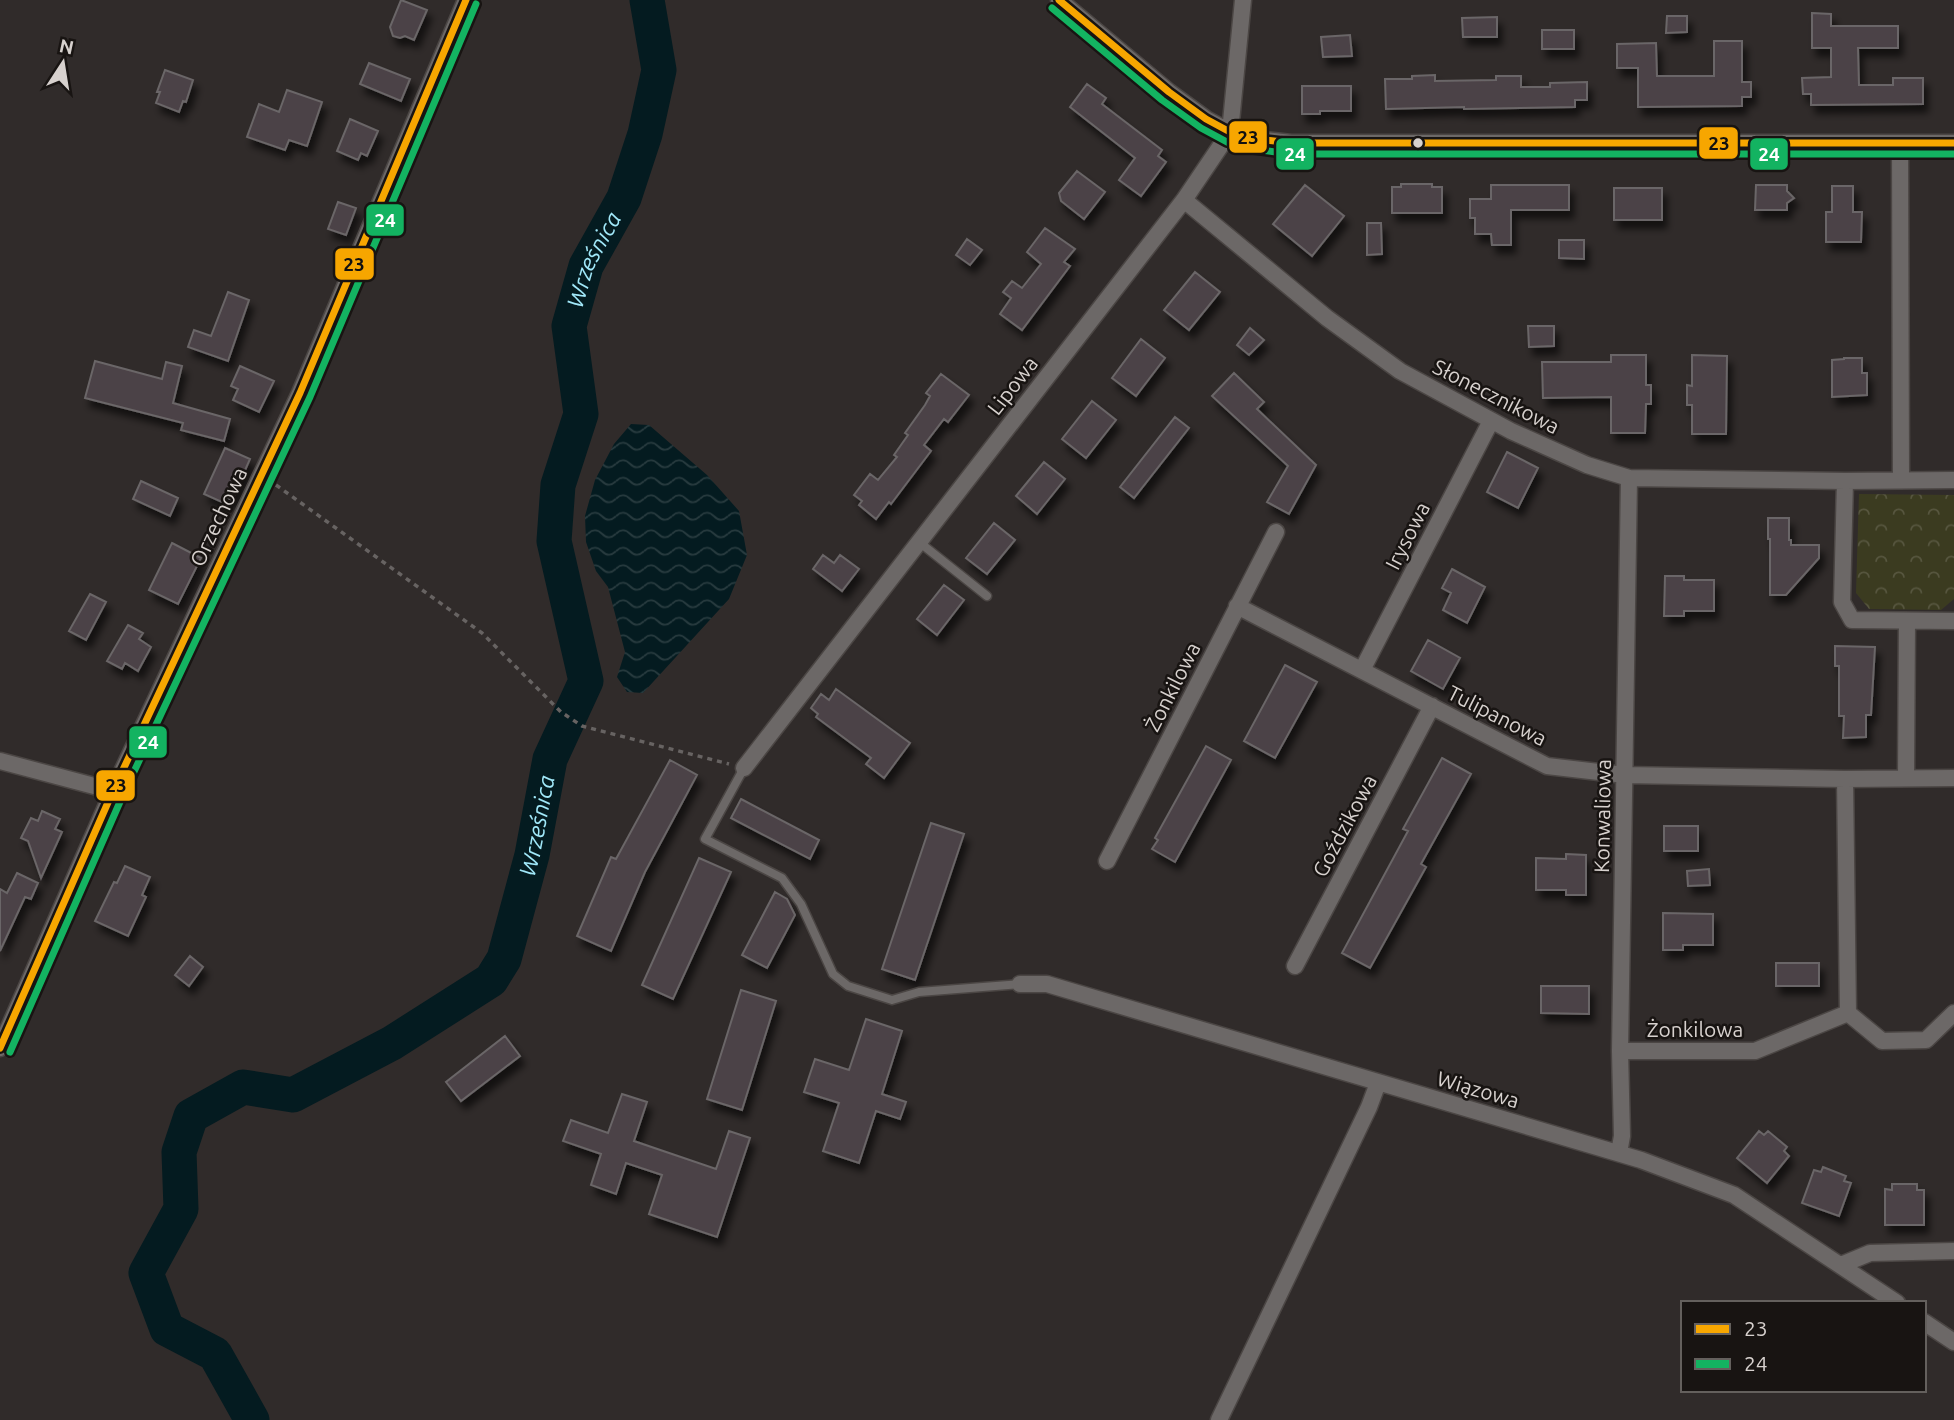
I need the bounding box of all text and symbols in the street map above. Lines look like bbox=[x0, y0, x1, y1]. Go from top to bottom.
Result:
north arrow bbox=[28, 28, 98, 98]
text: N bbox=[57, 34, 76, 59]
line badge: 23 bbox=[1228, 120, 1268, 154]
text: 23 bbox=[1237, 126, 1259, 148]
line badge: 23 bbox=[1698, 126, 1739, 160]
text: 23 bbox=[1708, 132, 1730, 154]
unlabelled marker bbox=[1411, 136, 1425, 150]
line badge: 24 bbox=[1275, 137, 1315, 171]
line badge: 24 bbox=[1749, 137, 1789, 171]
text: 24 bbox=[1284, 143, 1306, 165]
text: 24 bbox=[1758, 143, 1780, 165]
line badge: 24 bbox=[365, 203, 405, 237]
water label: Wrześnica bbox=[562, 207, 626, 310]
text: 24 bbox=[374, 209, 396, 231]
line badge: 23 bbox=[334, 247, 375, 281]
text: 23 bbox=[343, 253, 365, 275]
street label: Lipowa bbox=[982, 351, 1042, 419]
street label: Słonecznikowa bbox=[1429, 354, 1564, 438]
street label: Orzechowa bbox=[185, 463, 251, 570]
street label: Irysowa bbox=[1380, 498, 1434, 573]
street label: Żonkilowa bbox=[1140, 638, 1205, 735]
street label: Tulipanowa bbox=[1444, 680, 1551, 750]
line badge: 24 bbox=[128, 725, 168, 759]
text: 24 bbox=[137, 731, 159, 753]
street label: Konwaliowa bbox=[1589, 759, 1615, 873]
line badge: 23 bbox=[95, 769, 136, 802]
street label: Goździkowa bbox=[1307, 770, 1381, 881]
water label: Wrześnica bbox=[514, 773, 559, 879]
text: 23 bbox=[105, 774, 127, 796]
street label: Żonkilowa bbox=[1647, 1017, 1743, 1041]
street label: Wiązowa bbox=[1434, 1066, 1522, 1112]
legend bbox=[1681, 1301, 1926, 1392]
text: 23 bbox=[1744, 1316, 1768, 1340]
text: 24 bbox=[1744, 1351, 1768, 1375]

